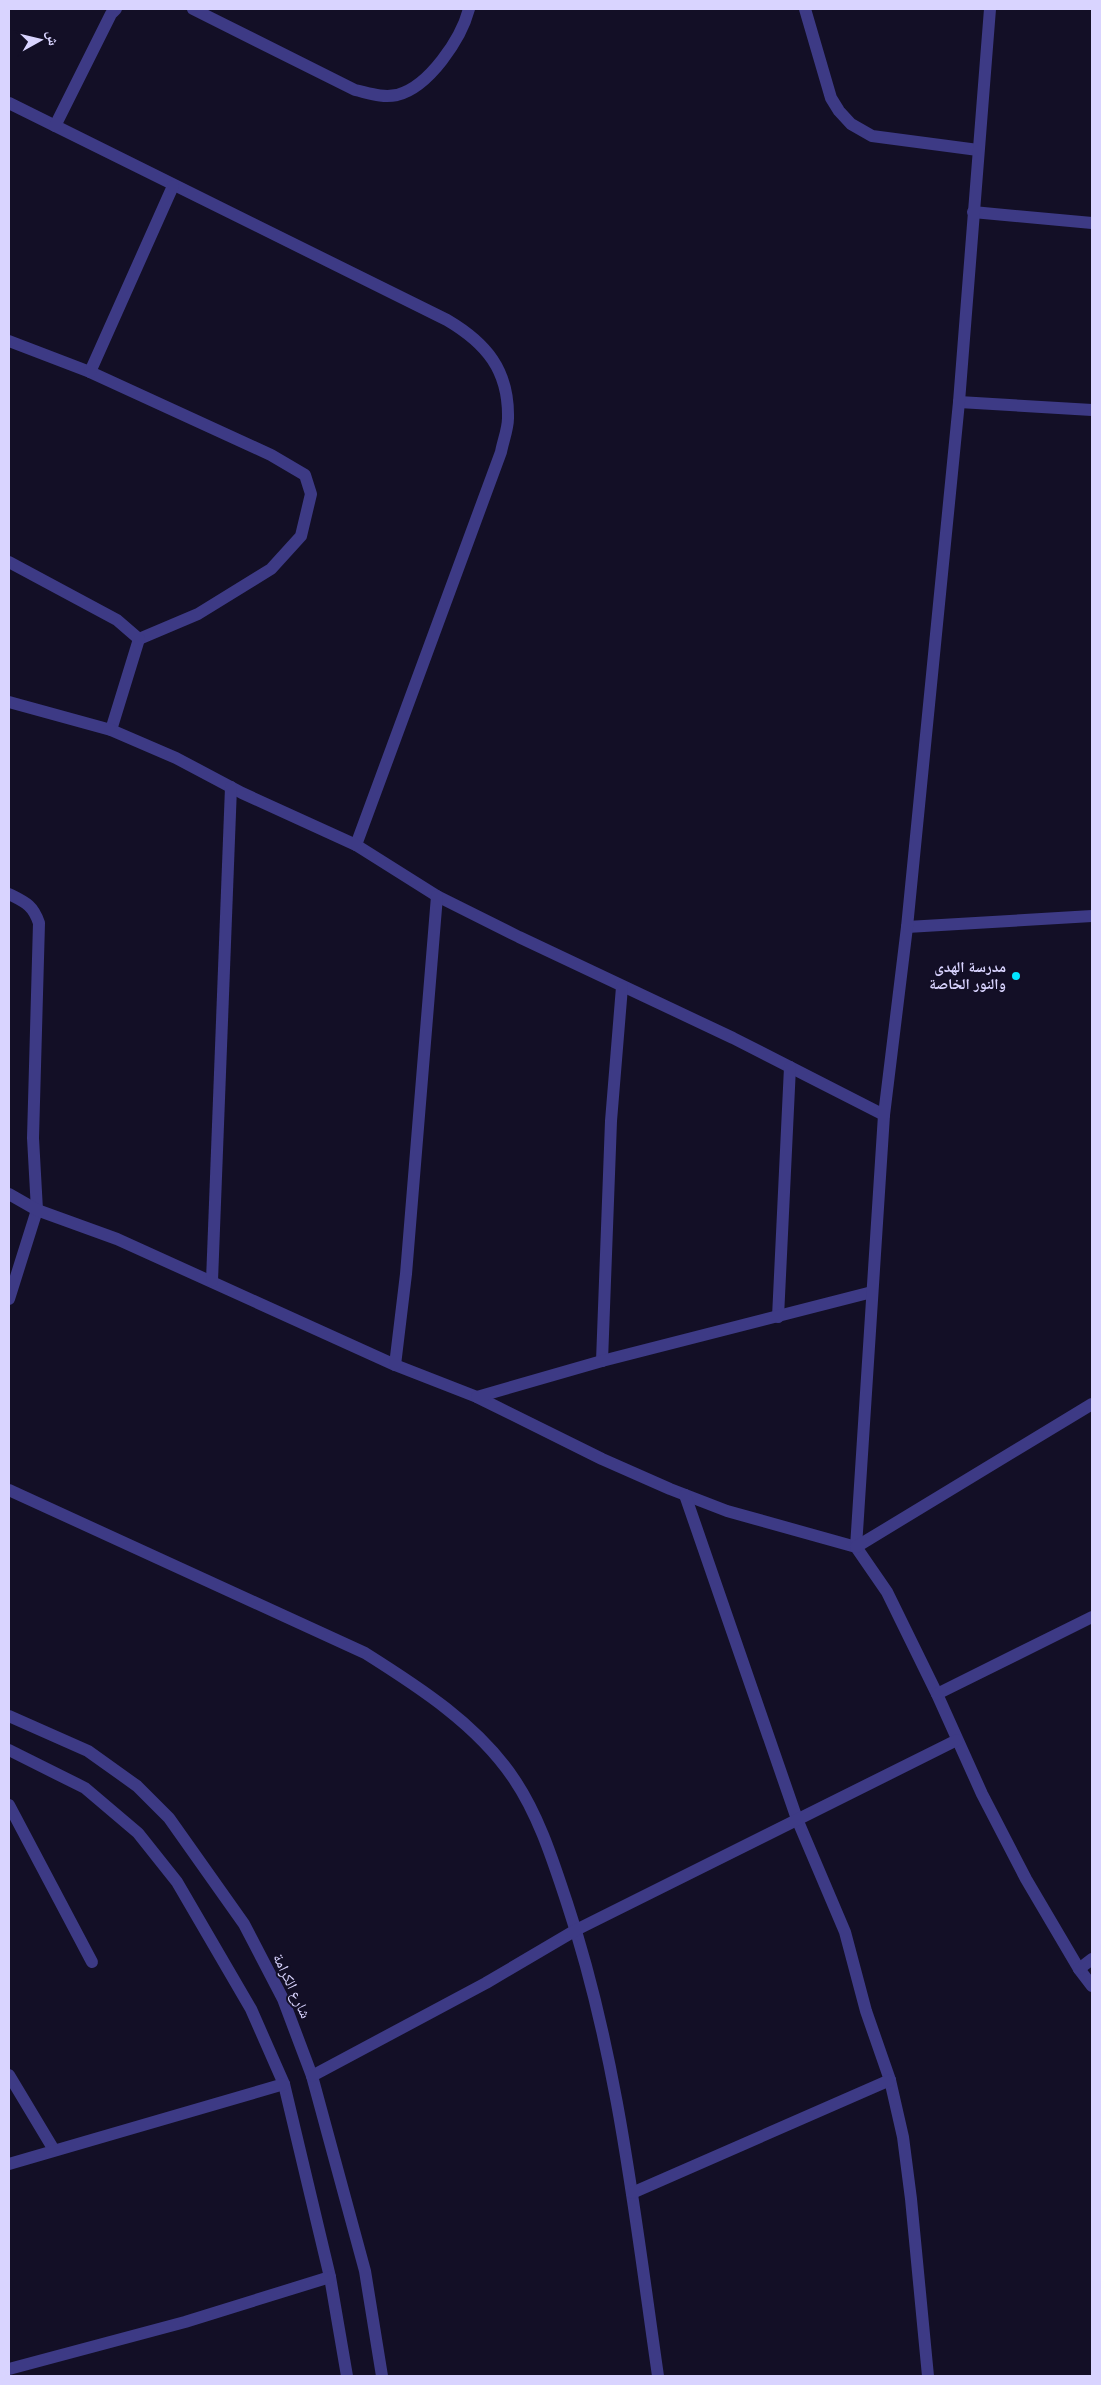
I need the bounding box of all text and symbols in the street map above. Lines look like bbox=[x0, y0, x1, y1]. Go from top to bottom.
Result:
north arrow bbox=[15, 15, 65, 65]
text: ش bbox=[43, 30, 62, 47]
place label: مدرسة الهدى والنور الخاصة bbox=[929, 958, 1006, 993]
marker: مدرسة الهدى والنور الخاصة bbox=[1010, 970, 1022, 982]
street label: شارع الكرامة bbox=[268, 1951, 315, 2022]

